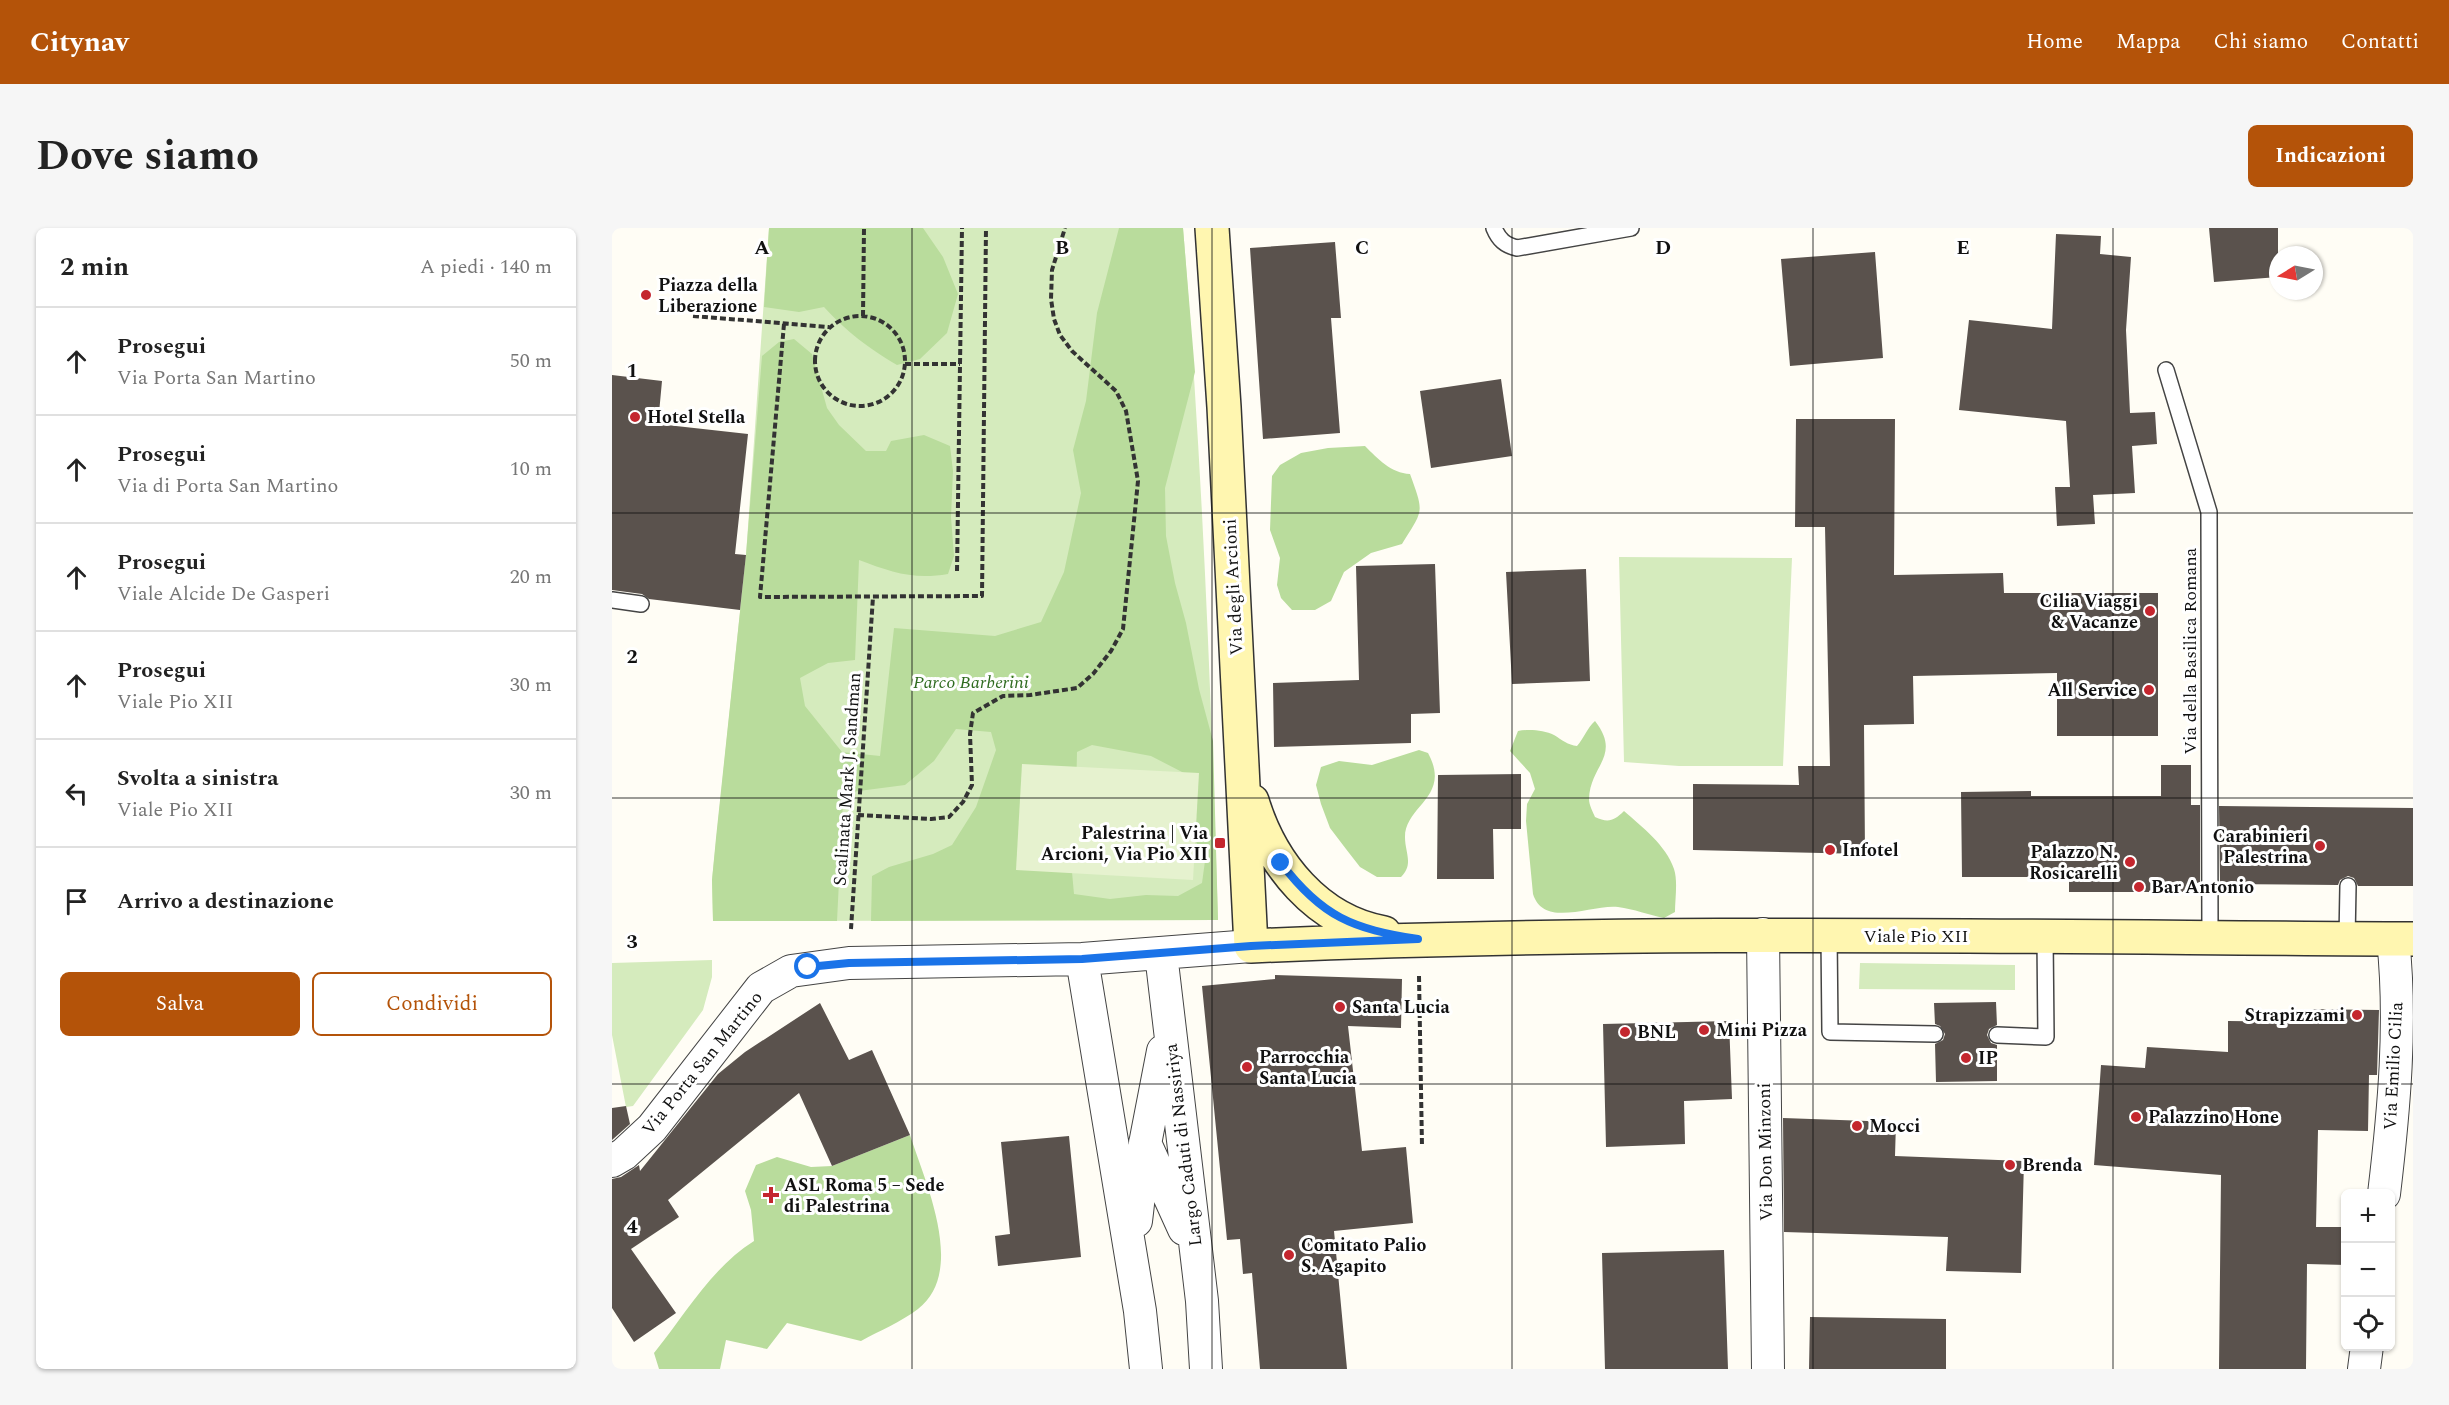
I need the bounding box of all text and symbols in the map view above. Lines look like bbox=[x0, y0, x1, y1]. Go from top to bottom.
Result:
text: Citynav bbox=[30, 21, 129, 64]
text: Home bbox=[2026, 26, 2083, 58]
text: Mappa bbox=[2116, 26, 2181, 58]
text: Chi siamo bbox=[2214, 26, 2308, 58]
text: Contatti bbox=[2341, 26, 2419, 58]
text: Dove siamo bbox=[36, 125, 259, 188]
button: Indicazioni bbox=[2248, 125, 2413, 187]
text: A bbox=[754, 233, 770, 263]
text: B bbox=[1055, 233, 1069, 263]
text: C bbox=[1355, 233, 1369, 263]
text: D bbox=[1655, 233, 1671, 263]
text: E bbox=[1956, 233, 1970, 263]
north arrow bbox=[2269, 246, 2323, 300]
text: 2 min bbox=[60, 247, 129, 287]
text: A piedi · 140 m bbox=[420, 252, 552, 282]
place label: Piazza della Liberazione bbox=[658, 272, 759, 320]
marker: Piazza della Liberazione bbox=[639, 288, 653, 302]
text: Prosegui bbox=[117, 330, 206, 363]
icon: ahead bbox=[60, 345, 93, 378]
text: 50 m bbox=[510, 346, 552, 376]
text: 1 bbox=[626, 356, 638, 386]
text: Via Porta San Martino bbox=[117, 363, 316, 393]
place label: Hotel Stella bbox=[647, 404, 746, 431]
marker: Hotel Stella bbox=[628, 410, 642, 424]
text: Prosegui bbox=[117, 438, 206, 471]
icon: ahead bbox=[60, 453, 93, 486]
text: 10 m bbox=[510, 454, 552, 484]
text: Via di Porta San Martino bbox=[117, 471, 338, 501]
street label: Via degli Arcioni bbox=[1216, 518, 1251, 656]
text: Prosegui bbox=[117, 546, 206, 579]
street label: Via della Basilica Romana bbox=[2177, 547, 2204, 754]
icon: ahead bbox=[60, 561, 93, 594]
text: 20 m bbox=[510, 562, 552, 592]
text: Viale Alcide De Gasperi bbox=[117, 579, 330, 609]
place label: Cilia Viaggi & Vacanze bbox=[2040, 588, 2138, 636]
marker: Cilia Viaggi & Vacanze bbox=[2143, 604, 2157, 618]
text: 2 bbox=[626, 642, 638, 672]
text: Prosegui bbox=[117, 654, 206, 687]
icon: ahead bbox=[60, 669, 93, 702]
park label: Parco Barberini bbox=[913, 669, 1029, 696]
text: 30 m bbox=[510, 670, 552, 700]
street label: Scalinata Mark J. Sandman bbox=[827, 671, 868, 887]
place label: All Service bbox=[2048, 677, 2137, 704]
marker: All Service bbox=[2142, 683, 2156, 697]
text: Viale Pio XII bbox=[117, 687, 234, 717]
text: Svolta a sinistra bbox=[117, 762, 279, 795]
icon: left bbox=[60, 777, 93, 810]
text: 30 m bbox=[510, 778, 552, 808]
text: Viale Pio XII bbox=[117, 795, 234, 825]
place label: Palestrina | Via Arcioni, Via Pio XII bbox=[1041, 820, 1209, 868]
place label: Carabinieri Palestrina bbox=[2213, 823, 2309, 871]
marker: Palestrina | Via Arcioni, Via Pio XII bbox=[1213, 836, 1227, 850]
place label: Infotel bbox=[1842, 837, 1899, 864]
place label: Palazzo N. Rosicarelli bbox=[2029, 839, 2118, 887]
marker: Carabinieri Palestrina bbox=[2313, 839, 2327, 853]
marker: Infotel bbox=[1823, 843, 1837, 857]
route end bbox=[1267, 849, 1293, 875]
marker: Palazzo N. Rosicarelli bbox=[2123, 855, 2137, 869]
place label: Bar Antonio bbox=[2151, 874, 2254, 901]
marker: Bar Antonio bbox=[2132, 880, 2146, 894]
icon: arrive bbox=[60, 885, 93, 918]
text: Arrivo a destinazione bbox=[117, 885, 334, 918]
street label: Viale Pio XII bbox=[1864, 923, 1968, 950]
text: 3 bbox=[626, 927, 638, 957]
route start bbox=[794, 953, 820, 979]
button: Salva bbox=[60, 972, 300, 1036]
button: Condividi bbox=[312, 972, 552, 1036]
street label: Via Porta San Martino bbox=[636, 985, 769, 1141]
place label: Santa Lucia bbox=[1352, 994, 1451, 1021]
marker: Santa Lucia bbox=[1333, 1000, 1347, 1014]
street label: Via Emilio Cilia bbox=[2377, 1001, 2410, 1131]
place label: Strapizzami bbox=[2245, 1002, 2345, 1029]
marker: Strapizzami bbox=[2350, 1008, 2364, 1022]
place label: Mini Pizza bbox=[1716, 1017, 1808, 1044]
place label: BNL bbox=[1637, 1019, 1676, 1046]
marker: Mini Pizza bbox=[1697, 1023, 1711, 1037]
marker: BNL bbox=[1618, 1025, 1632, 1039]
street label: Largo Caduti di Nassiriya bbox=[1158, 1042, 1209, 1248]
place label: Parrocchia Santa Lucia bbox=[1259, 1044, 1358, 1092]
place label: IP bbox=[1978, 1045, 1998, 1072]
marker: IP bbox=[1959, 1051, 1973, 1065]
marker: Parrocchia Santa Lucia bbox=[1240, 1060, 1254, 1074]
street label: Via Don Minzoni bbox=[1751, 1083, 1780, 1221]
place label: Palazzino Hone bbox=[2148, 1104, 2279, 1131]
marker: Palazzino Hone bbox=[2129, 1110, 2143, 1124]
place label: Mocci bbox=[1869, 1113, 1920, 1140]
marker: Mocci bbox=[1850, 1119, 1864, 1133]
place label: Brenda bbox=[2022, 1152, 2083, 1179]
marker: Brenda bbox=[2003, 1158, 2017, 1172]
place label: ASL Roma 5 – Sede di Palestrina bbox=[784, 1172, 944, 1220]
marker: ASL Roma 5 – Sede di Palestrina bbox=[762, 1186, 780, 1204]
map controls bbox=[2341, 1189, 2395, 1351]
button: + bbox=[2341, 1189, 2395, 1243]
text: 4 bbox=[626, 1212, 638, 1242]
place label: Comitato Palio S. Agapito bbox=[1301, 1232, 1426, 1280]
button: − bbox=[2341, 1243, 2395, 1297]
marker: Comitato Palio S. Agapito bbox=[1282, 1248, 1296, 1262]
button: locate bbox=[2341, 1297, 2395, 1351]

